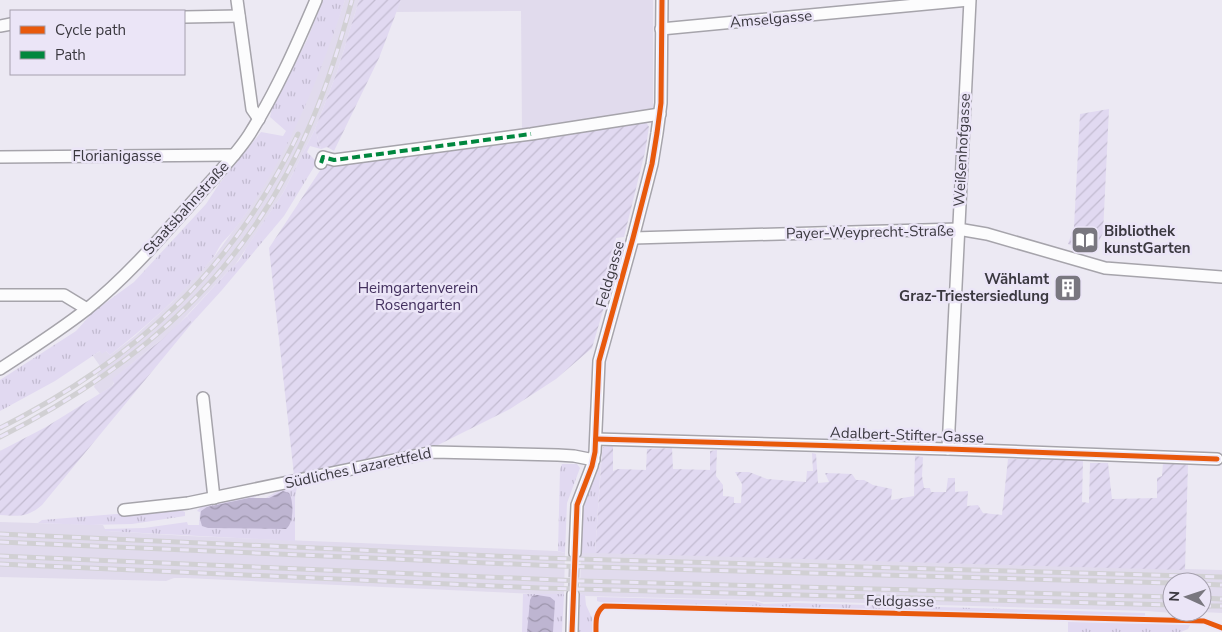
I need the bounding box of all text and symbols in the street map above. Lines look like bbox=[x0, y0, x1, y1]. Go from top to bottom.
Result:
street label: Amselgasse bbox=[729, 5, 813, 33]
legend bbox=[10, 10, 185, 75]
text: Cycle path bbox=[55, 20, 126, 40]
text: Path bbox=[55, 45, 86, 65]
street label: Weißenhofgasse bbox=[949, 93, 975, 207]
street label: Florianigasse bbox=[73, 146, 161, 166]
street label: Staatsbahnstraße bbox=[139, 157, 233, 259]
street label: Payer-Weyprecht-Straße bbox=[786, 221, 954, 243]
place label: Bibliothek kunstGarten bbox=[1104, 221, 1191, 258]
library icon: Bibliothek kunstGarten bbox=[1070, 225, 1100, 255]
street label: Feldgasse bbox=[591, 238, 629, 310]
place label: Wählamt Graz-Triestersiedlung bbox=[899, 269, 1049, 306]
building icon: Wählamt Graz-Triestersiedlung bbox=[1053, 273, 1083, 303]
park label: Heimgartenverein Rosengarten bbox=[358, 278, 478, 315]
street label: Adalbert-Stifter-Gasse bbox=[830, 422, 984, 448]
street label: Südliches Lazarettfeld bbox=[283, 443, 433, 493]
north arrow bbox=[1162, 572, 1212, 622]
street label: Feldgasse bbox=[866, 590, 934, 612]
text: N bbox=[1165, 591, 1184, 602]

